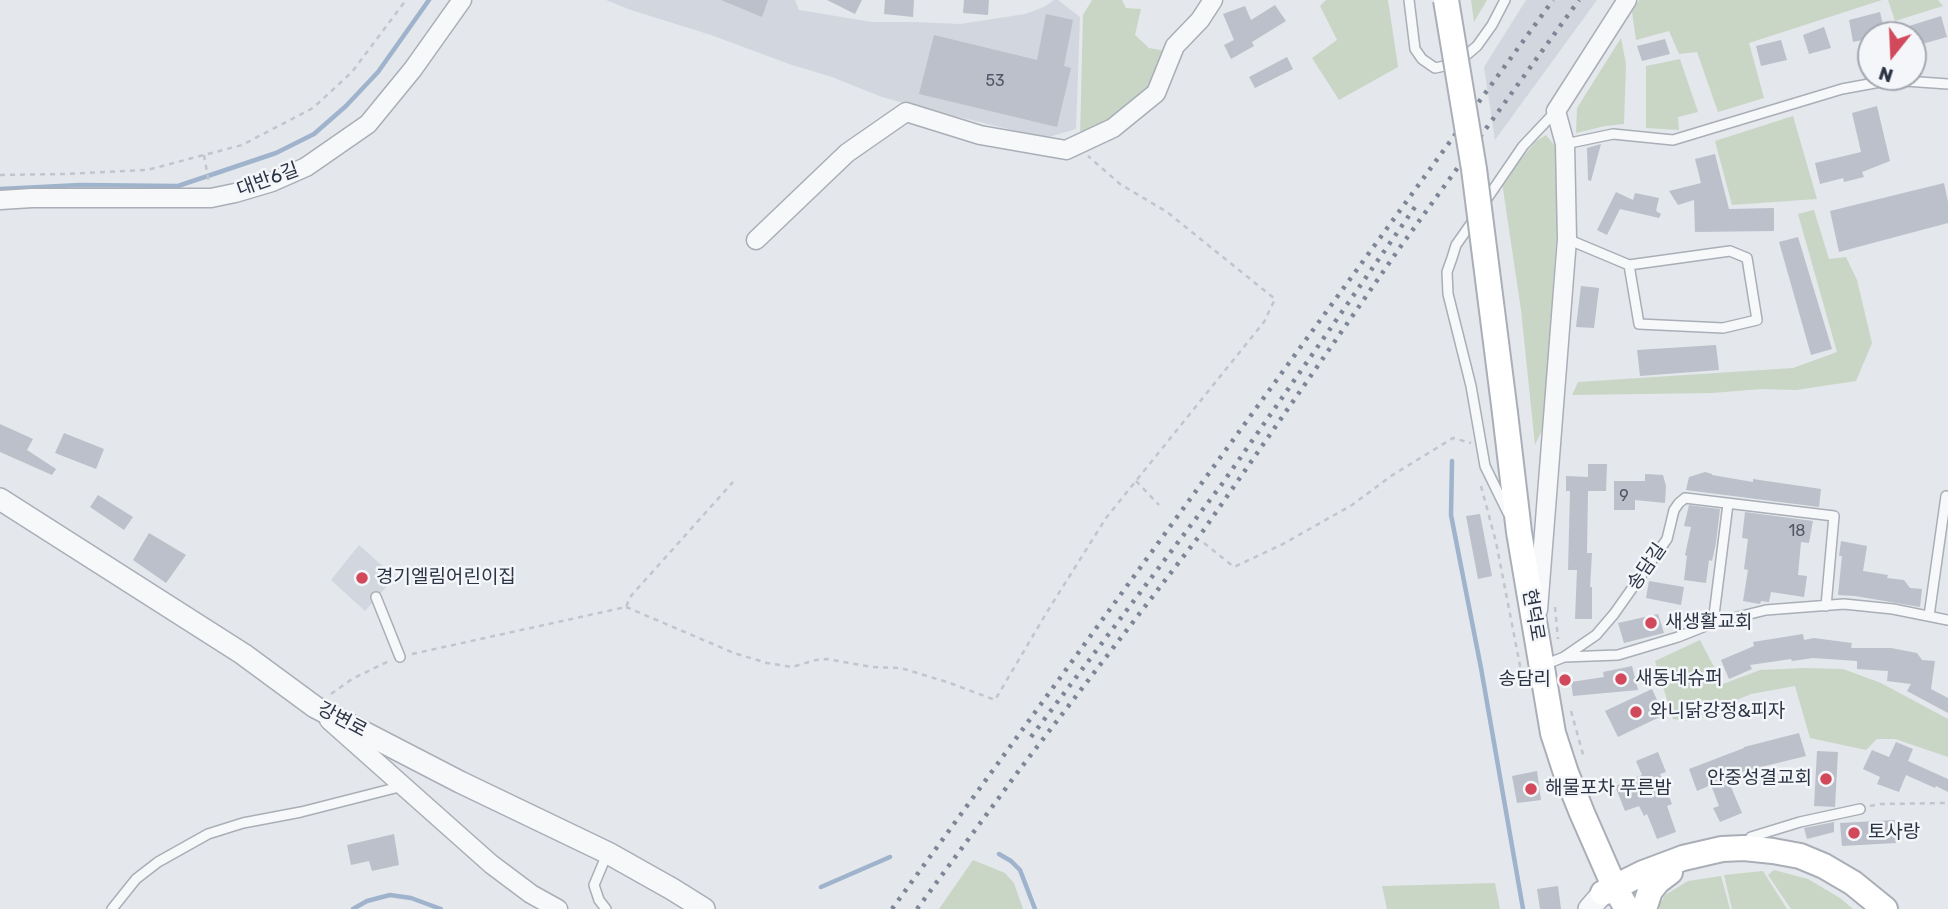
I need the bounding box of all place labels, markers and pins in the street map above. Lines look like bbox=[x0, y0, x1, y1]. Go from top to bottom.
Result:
place label: 경기엘림어린이집 bbox=[376, 567, 516, 589]
marker: 경기엘림어린이집 bbox=[354, 570, 370, 586]
place label: 새생활교회 bbox=[1665, 612, 1752, 634]
marker: 새생활교회 bbox=[1643, 615, 1659, 631]
place label: 새동네슈퍼 bbox=[1635, 668, 1722, 690]
place label: 송담리 bbox=[1499, 669, 1551, 691]
marker: 새동네슈퍼 bbox=[1613, 671, 1629, 687]
marker: 송담리 bbox=[1557, 672, 1573, 688]
place label: 와니닭강정&피자 bbox=[1650, 701, 1786, 723]
marker: 와니닭강정&피자 bbox=[1628, 704, 1644, 720]
place label: 안중성결교회 bbox=[1707, 768, 1812, 790]
marker: 안중성결교회 bbox=[1818, 771, 1834, 787]
place label: 해물포차 푸른밤 bbox=[1545, 778, 1672, 800]
marker: 해물포차 푸른밤 bbox=[1523, 781, 1539, 797]
place label: 토사랑 bbox=[1868, 822, 1920, 844]
marker: 토사랑 bbox=[1846, 825, 1862, 841]

